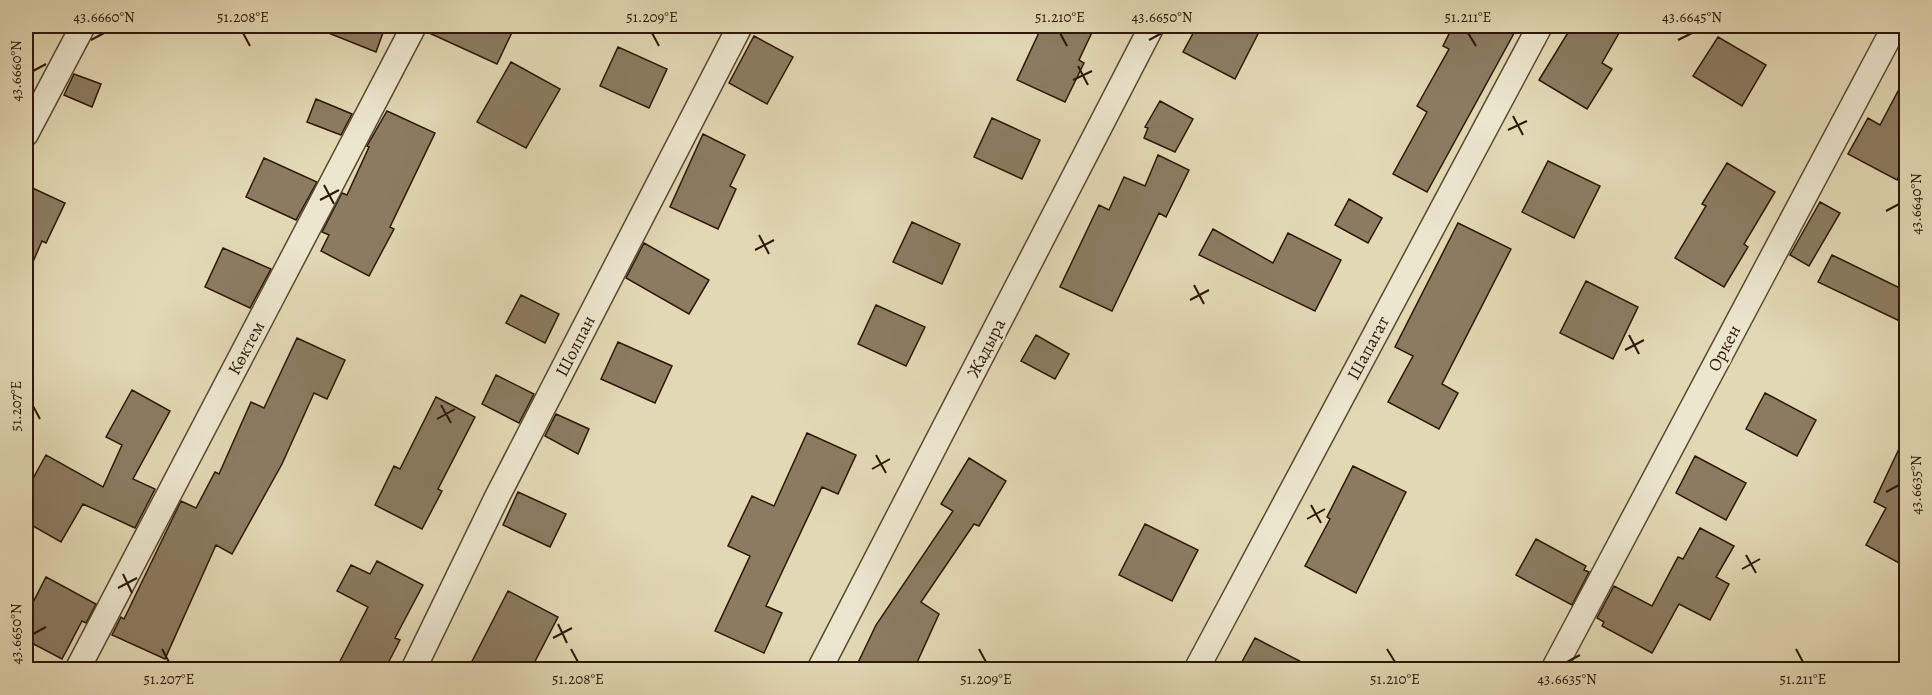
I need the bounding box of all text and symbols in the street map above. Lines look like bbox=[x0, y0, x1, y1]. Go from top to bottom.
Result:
text: 43.6660°N bbox=[73, 7, 135, 27]
text: 51.208°E bbox=[217, 7, 269, 27]
text: 51.209°E bbox=[626, 7, 678, 27]
text: 51.210°E bbox=[1035, 7, 1085, 27]
text: 43.6650°N bbox=[1131, 7, 1193, 27]
text: 51.211°E bbox=[1445, 7, 1491, 27]
text: 43.6645°N bbox=[1662, 7, 1722, 27]
text: 43.6660°N bbox=[6, 40, 26, 102]
text: 43.6640°N bbox=[1906, 173, 1926, 235]
street label: Шолпан bbox=[549, 311, 601, 381]
street label: Шапагат bbox=[1341, 312, 1395, 384]
street label: Жадыра bbox=[961, 314, 1011, 382]
street label: Көктем bbox=[222, 317, 270, 379]
street label: Оркен bbox=[1702, 320, 1746, 376]
text: 51.207°E bbox=[6, 381, 26, 431]
text: 43.6635°N bbox=[1906, 455, 1926, 515]
text: 43.6650°N bbox=[6, 603, 26, 665]
text: 51.207°E bbox=[144, 669, 194, 689]
text: 51.208°E bbox=[552, 669, 604, 689]
text: 51.209°E bbox=[960, 669, 1012, 689]
text: 51.210°E bbox=[1370, 669, 1420, 689]
text: 43.6635°N bbox=[1537, 669, 1597, 689]
text: 51.211°E bbox=[1780, 669, 1826, 689]

